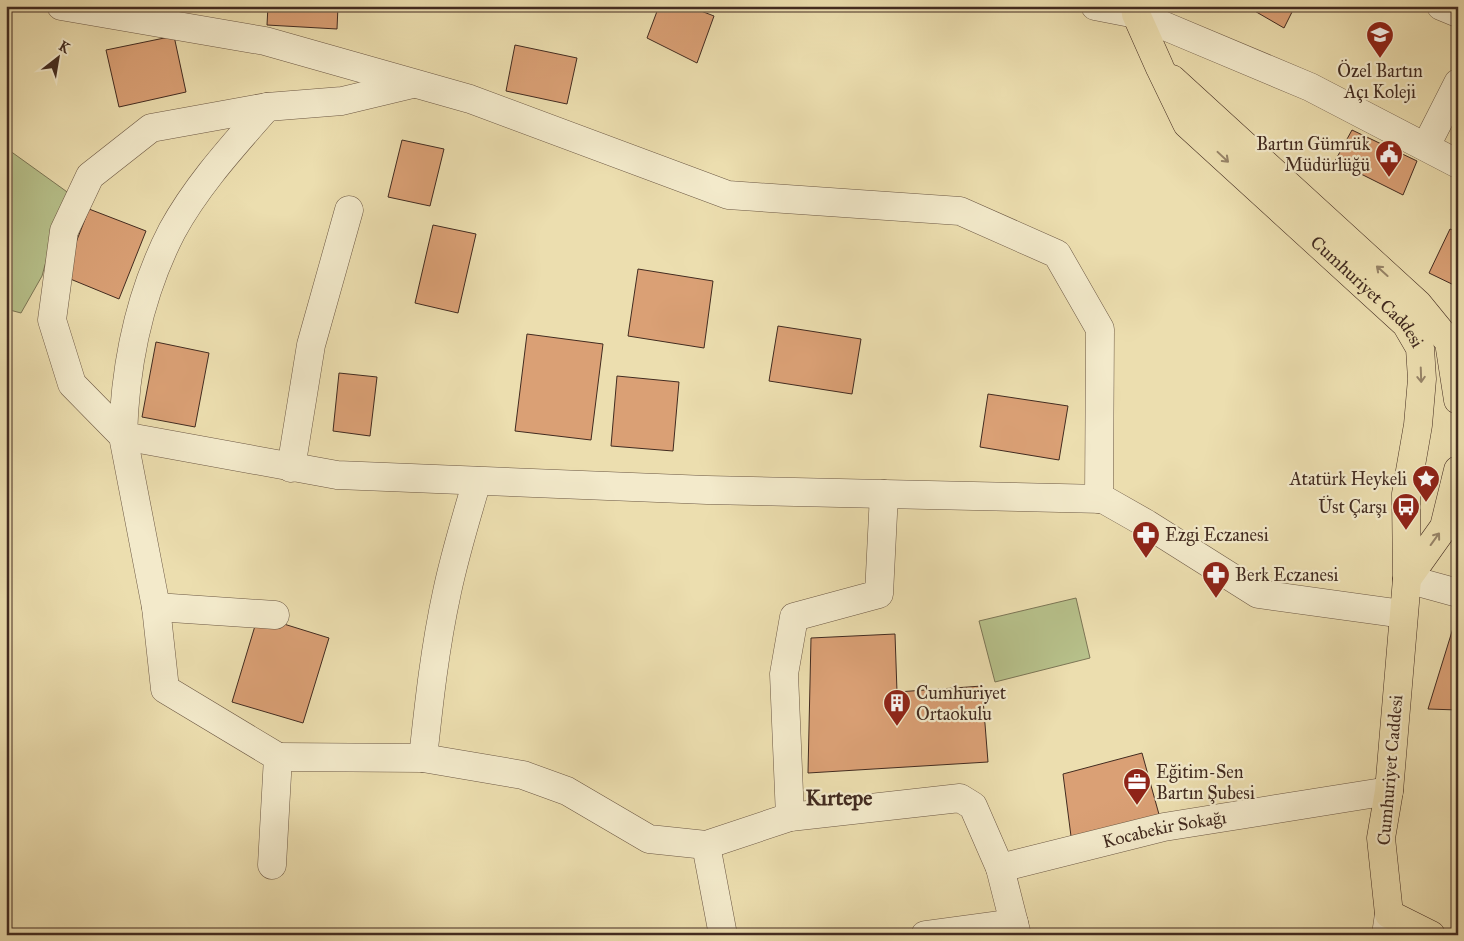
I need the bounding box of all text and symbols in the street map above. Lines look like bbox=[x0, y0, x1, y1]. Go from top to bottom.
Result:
school or university icon: Özel Bartın Açı Koleji bbox=[1365, 20, 1395, 59]
north arrow bbox=[32, 32, 82, 82]
text: K bbox=[56, 37, 74, 58]
place label: Özel Bartın Açı Koleji bbox=[1337, 59, 1423, 103]
place label: Bartın Gümrük Müdürlüğü bbox=[1256, 133, 1371, 177]
public building icon: Bartın Gümrük Müdürlüğü bbox=[1374, 139, 1404, 178]
one-way arrow bbox=[1217, 151, 1230, 163]
street label: Cumhuriyet Caddesi bbox=[1306, 231, 1428, 352]
one-way arrow bbox=[1376, 265, 1389, 277]
one-way arrow bbox=[1417, 367, 1426, 383]
place icon: Atatürk Heykeli bbox=[1411, 464, 1441, 503]
place label: Atatürk Heykeli bbox=[1289, 468, 1407, 490]
bus stop icon: Üst Çarşı bbox=[1391, 492, 1421, 531]
place label: Üst Çarşı bbox=[1318, 495, 1387, 518]
pharmacy icon: Ezgi Eczanesi bbox=[1131, 520, 1161, 559]
place label: Ezgi Eczanesi bbox=[1165, 524, 1269, 547]
one-way arrow bbox=[1430, 533, 1440, 547]
pharmacy icon: Berk Eczanesi bbox=[1201, 560, 1231, 599]
place label: Berk Eczanesi bbox=[1235, 564, 1338, 586]
place label: Cumhuriyet Ortaokulu bbox=[916, 682, 1007, 725]
building icon: Cumhuriyet Ortaokulu bbox=[882, 688, 912, 727]
street label: Cumhuriyet Caddesi bbox=[1372, 694, 1408, 846]
place label: Eğitim-Sen Bartın Şubesi bbox=[1156, 761, 1255, 804]
office icon: Eğitim-Sen Bartın Şubesi bbox=[1122, 767, 1152, 806]
district label: Kırtepe bbox=[805, 784, 873, 811]
street label: Kocabekir Sokağı bbox=[1100, 806, 1228, 853]

